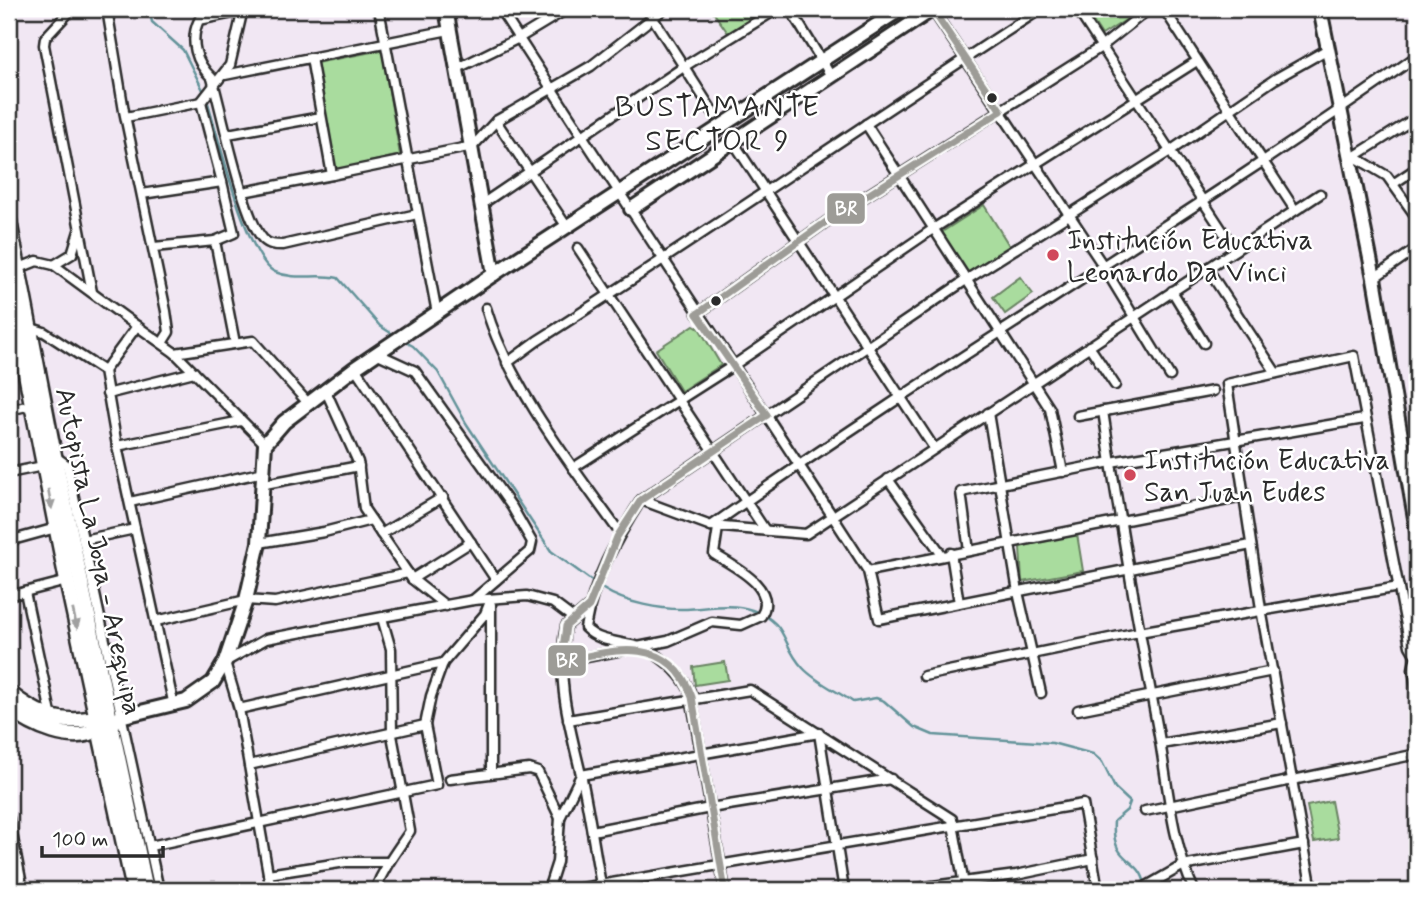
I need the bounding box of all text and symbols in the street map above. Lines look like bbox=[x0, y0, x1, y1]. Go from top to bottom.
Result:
district label: BUSTAMANTE SECTOR 9 bbox=[615, 88, 821, 161]
unlabelled marker bbox=[985, 91, 999, 105]
line badge: BR bbox=[826, 192, 866, 225]
text: BR bbox=[835, 197, 858, 222]
place label: Institución Educativa Leonardo Da Vinci bbox=[1067, 223, 1313, 292]
marker: Institución Educativa Leonardo Da Vinci bbox=[1045, 247, 1061, 263]
unlabelled marker bbox=[709, 294, 723, 308]
street label: Autopista La Joya - Arequipa bbox=[45, 384, 150, 719]
place label: Institución Educativa San Juan Eudes bbox=[1144, 443, 1390, 512]
marker: Institución Educativa San Juan Eudes bbox=[1122, 467, 1138, 483]
one-way arrow bbox=[45, 488, 56, 510]
one-way arrow bbox=[70, 608, 81, 630]
line badge: BR bbox=[547, 644, 587, 677]
text: BR bbox=[556, 649, 579, 674]
scale bar bbox=[42, 815, 163, 859]
text: 100 m bbox=[52, 826, 108, 854]

